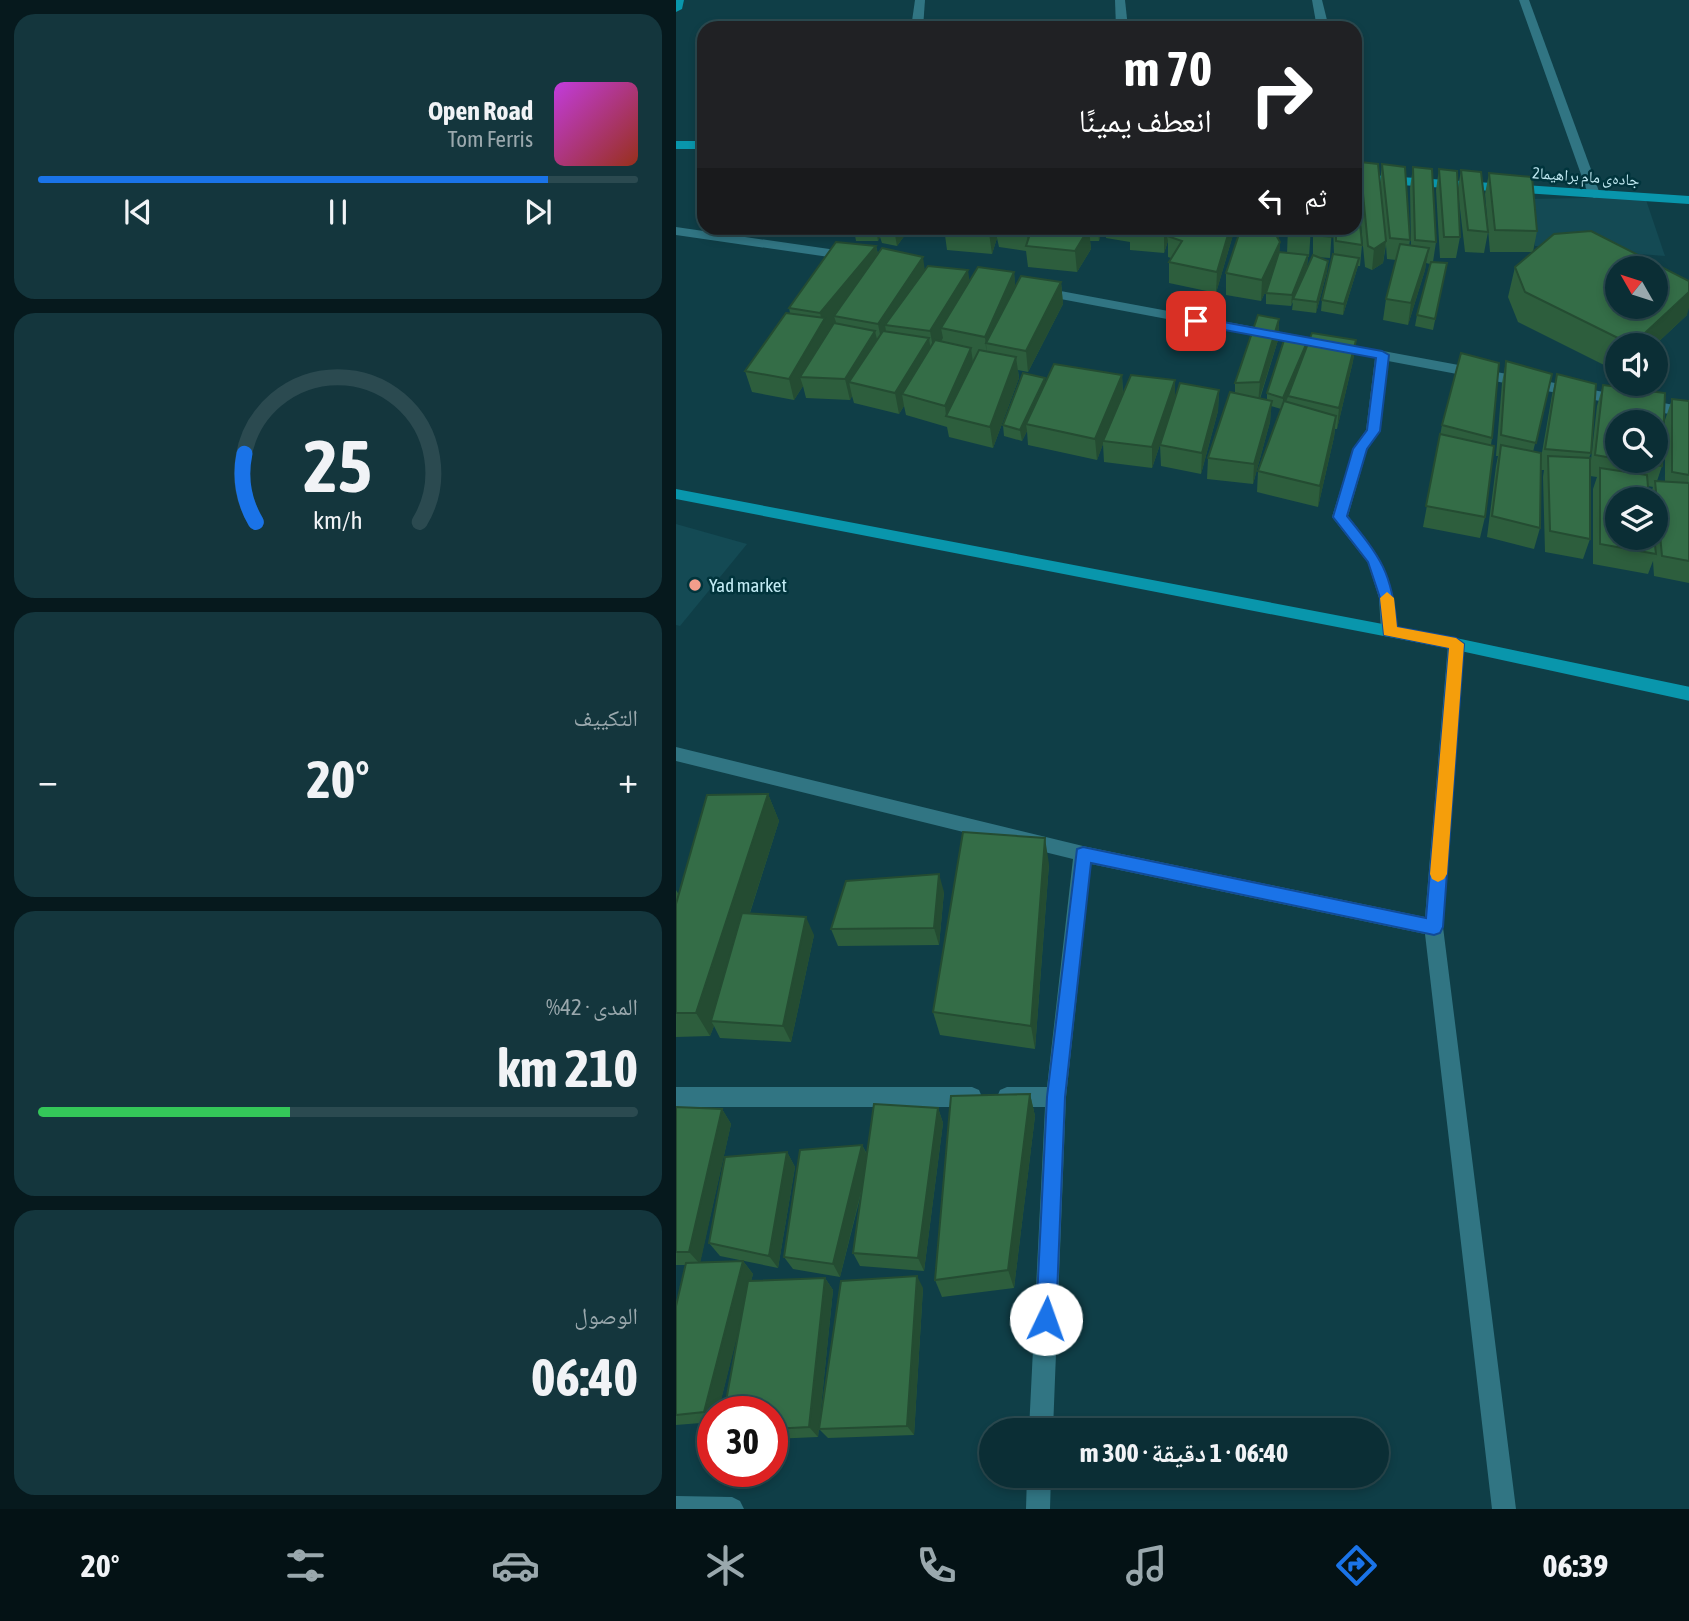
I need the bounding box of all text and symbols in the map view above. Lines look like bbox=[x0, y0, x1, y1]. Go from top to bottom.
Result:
text: 70 m bbox=[1124, 40, 1212, 96]
icon: right bbox=[1236, 49, 1327, 140]
text: Open Road bbox=[428, 96, 533, 126]
text: انعطف يمينًا bbox=[1079, 102, 1212, 139]
text: Tom Ferris bbox=[448, 126, 533, 152]
street label: جادەی مام براهیما2 bbox=[1532, 163, 1640, 191]
icon: left bbox=[1252, 182, 1290, 220]
text: ثم bbox=[1304, 183, 1327, 213]
icon: previous bbox=[119, 193, 157, 231]
icon: pause bbox=[319, 193, 357, 231]
icon: next bbox=[519, 193, 557, 231]
north arrow bbox=[1605, 256, 1668, 318]
map controls bbox=[1605, 256, 1668, 550]
pin bbox=[1166, 291, 1226, 351]
icon: arrive bbox=[1177, 302, 1215, 340]
button: sound bbox=[1605, 333, 1668, 396]
button: search bbox=[1605, 410, 1668, 473]
text: 25 bbox=[304, 424, 372, 507]
button: layers bbox=[1605, 487, 1668, 550]
text: km/h bbox=[313, 505, 363, 533]
place label: Yad market bbox=[709, 574, 787, 596]
marker: Yad market bbox=[687, 577, 703, 593]
text: التكييف bbox=[573, 705, 638, 731]
text: 20° bbox=[306, 749, 370, 809]
text: − bbox=[38, 758, 58, 801]
text: + bbox=[618, 758, 638, 801]
text: المدى · 42% bbox=[546, 994, 638, 1020]
text: 210 km bbox=[497, 1038, 638, 1098]
position arrow bbox=[1009, 1282, 1083, 1356]
text: الوصول bbox=[574, 1303, 638, 1329]
text: 06:40 bbox=[531, 1347, 638, 1407]
speed limit sign: 30 bbox=[697, 1396, 788, 1487]
text: 06:40 · 1 دقيقة · 300 m bbox=[1080, 1438, 1288, 1468]
icon: filters bbox=[281, 1541, 330, 1590]
icon: car bbox=[491, 1541, 540, 1590]
icon: climate bbox=[701, 1541, 750, 1590]
icon: phone bbox=[912, 1541, 961, 1590]
icon: music bbox=[1122, 1541, 1171, 1590]
icon: directions bbox=[1332, 1541, 1381, 1590]
text: 20° bbox=[81, 1547, 120, 1584]
text: 06:39 bbox=[1543, 1547, 1608, 1584]

